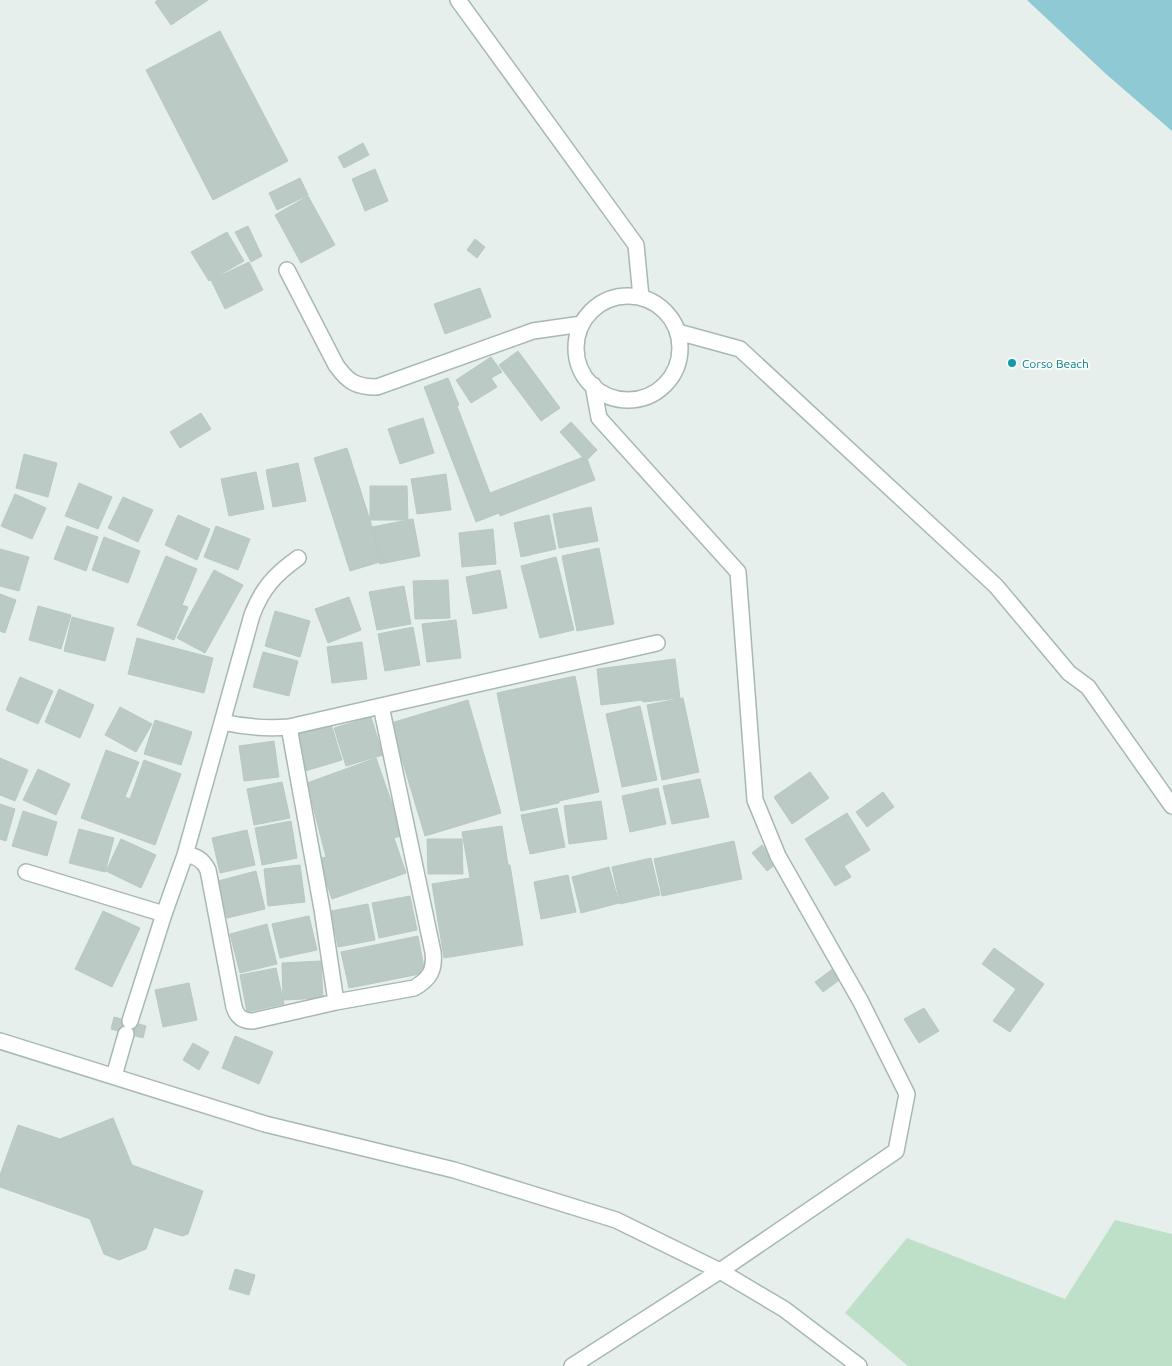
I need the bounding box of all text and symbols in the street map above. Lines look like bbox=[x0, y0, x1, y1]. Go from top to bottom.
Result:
marker: Corso Beach bbox=[1006, 357, 1018, 369]
place label: Corso Beach bbox=[1022, 357, 1089, 370]

